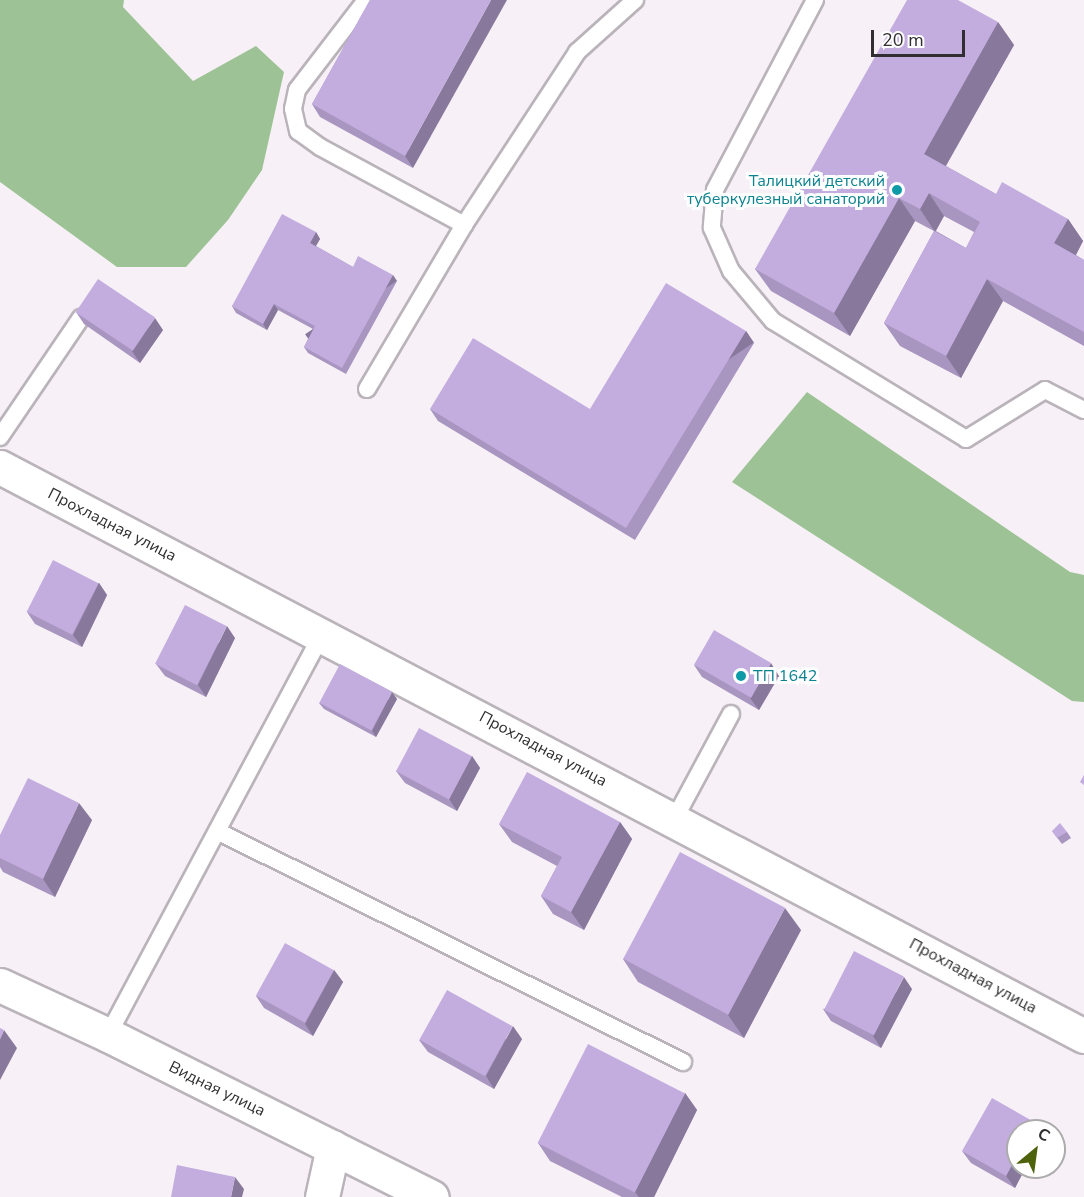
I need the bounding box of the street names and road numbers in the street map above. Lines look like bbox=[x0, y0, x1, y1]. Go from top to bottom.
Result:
street label: Прохладная улица bbox=[45, 484, 179, 566]
street label: Прохладная улица bbox=[476, 707, 610, 791]
street label: Прохладная улица bbox=[906, 934, 1040, 1018]
street label: Видная улица bbox=[166, 1057, 268, 1121]

